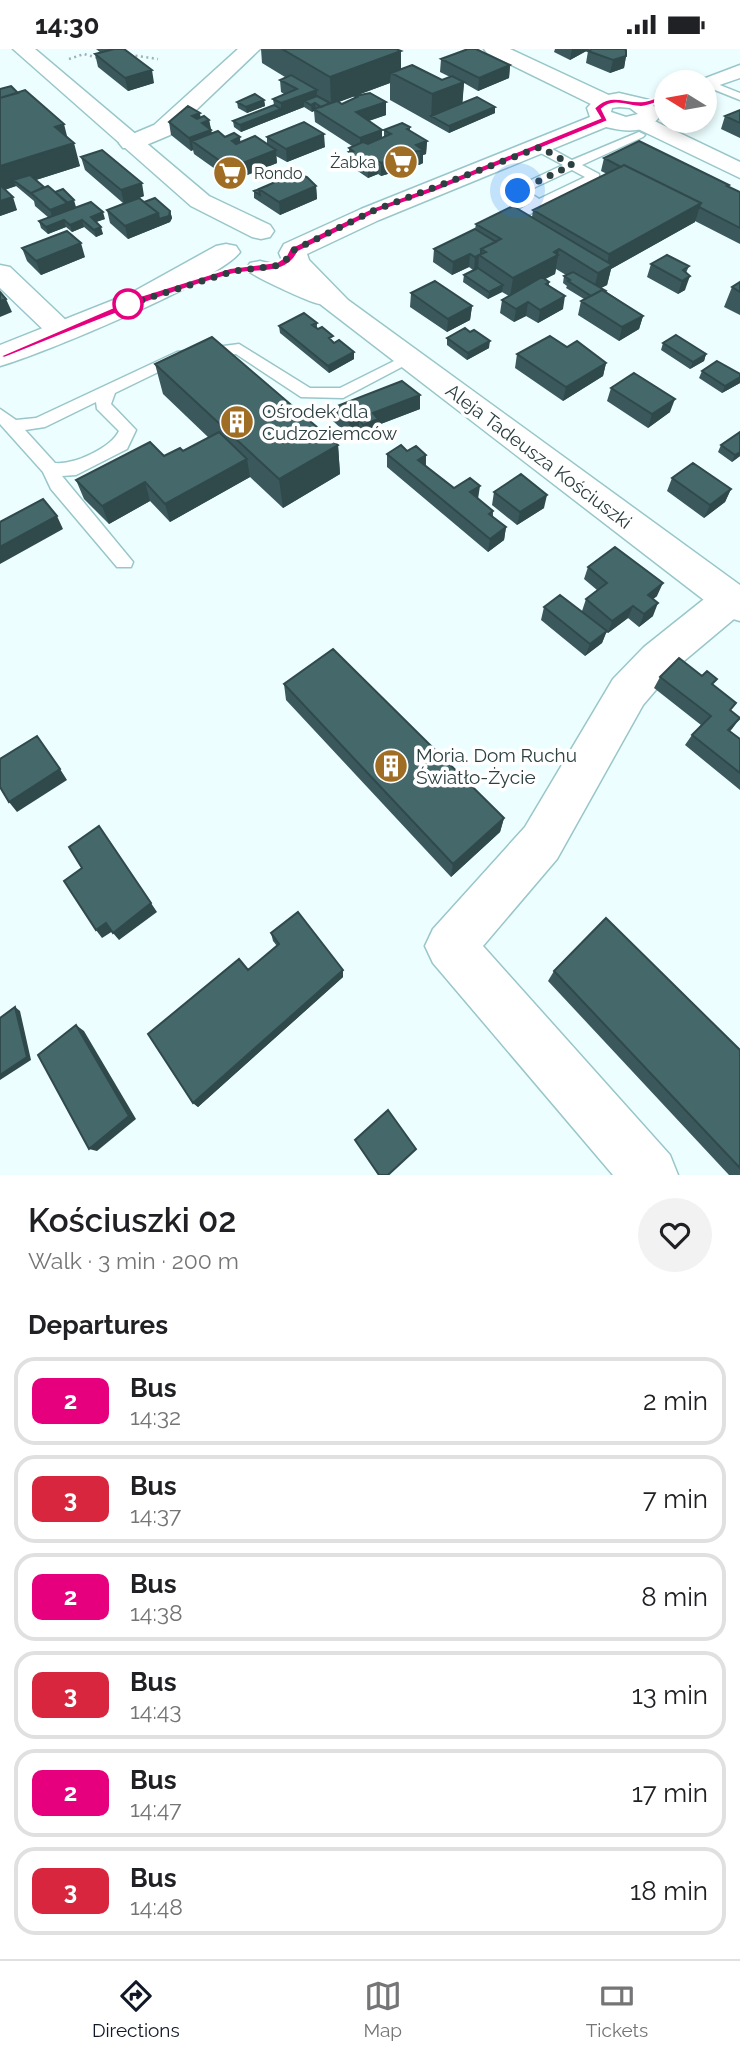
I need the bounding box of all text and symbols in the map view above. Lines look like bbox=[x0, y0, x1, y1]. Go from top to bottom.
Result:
text: 14:30 bbox=[35, 10, 100, 40]
north arrow bbox=[654, 70, 718, 133]
map controls bbox=[654, 70, 717, 133]
supermarket icon: Żabka bbox=[382, 143, 420, 181]
place label: Żabka bbox=[330, 152, 376, 172]
supermarket icon: Rondo bbox=[211, 154, 249, 192]
place label: Rondo bbox=[254, 164, 303, 183]
your location bbox=[500, 173, 535, 208]
unlabelled marker bbox=[113, 289, 143, 319]
street label: Aleja Tadeusza Kościuszki bbox=[442, 379, 636, 533]
place label: Ośrodek dla Cudzoziemców bbox=[262, 400, 398, 444]
building icon: Ośrodek dla Cudzoziemców bbox=[218, 403, 256, 441]
place label: Moria. Dom Ruchu Światło-Życie bbox=[416, 744, 577, 788]
building icon: Moria. Dom Ruchu Światło-Życie bbox=[372, 747, 410, 785]
button: heart bbox=[638, 1198, 712, 1272]
text: Kościuszki 02 bbox=[28, 1201, 236, 1240]
text: Walk · 3 min · 200 m bbox=[28, 1247, 239, 1274]
text: Departures bbox=[28, 1310, 168, 1340]
text: Bus bbox=[130, 1373, 177, 1403]
text: 2 bbox=[64, 1386, 77, 1415]
text: 2 min bbox=[643, 1386, 708, 1416]
text: 14:32 bbox=[130, 1403, 181, 1430]
text: Bus bbox=[130, 1471, 177, 1501]
text: 3 bbox=[64, 1484, 77, 1513]
text: 7 min bbox=[643, 1484, 708, 1514]
text: 14:37 bbox=[130, 1501, 181, 1528]
text: Bus bbox=[130, 1569, 177, 1599]
text: 2 bbox=[64, 1582, 77, 1611]
text: 8 min bbox=[641, 1582, 708, 1612]
text: 14:38 bbox=[130, 1599, 183, 1626]
text: Bus bbox=[130, 1667, 177, 1697]
text: 3 bbox=[64, 1680, 77, 1709]
text: 13 min bbox=[632, 1680, 708, 1710]
text: 14:43 bbox=[130, 1697, 182, 1724]
text: Bus bbox=[130, 1765, 177, 1795]
text: 2 bbox=[64, 1778, 77, 1807]
text: 17 min bbox=[632, 1778, 708, 1808]
text: 14:47 bbox=[130, 1795, 181, 1822]
text: Bus bbox=[130, 1863, 177, 1893]
text: 3 bbox=[64, 1876, 77, 1905]
text: 18 min bbox=[630, 1876, 708, 1906]
text: 14:48 bbox=[130, 1893, 183, 1920]
tab: Directions bbox=[92, 1977, 180, 2041]
tab: Map bbox=[363, 1977, 402, 2041]
tab: Tickets bbox=[586, 1977, 648, 2041]

